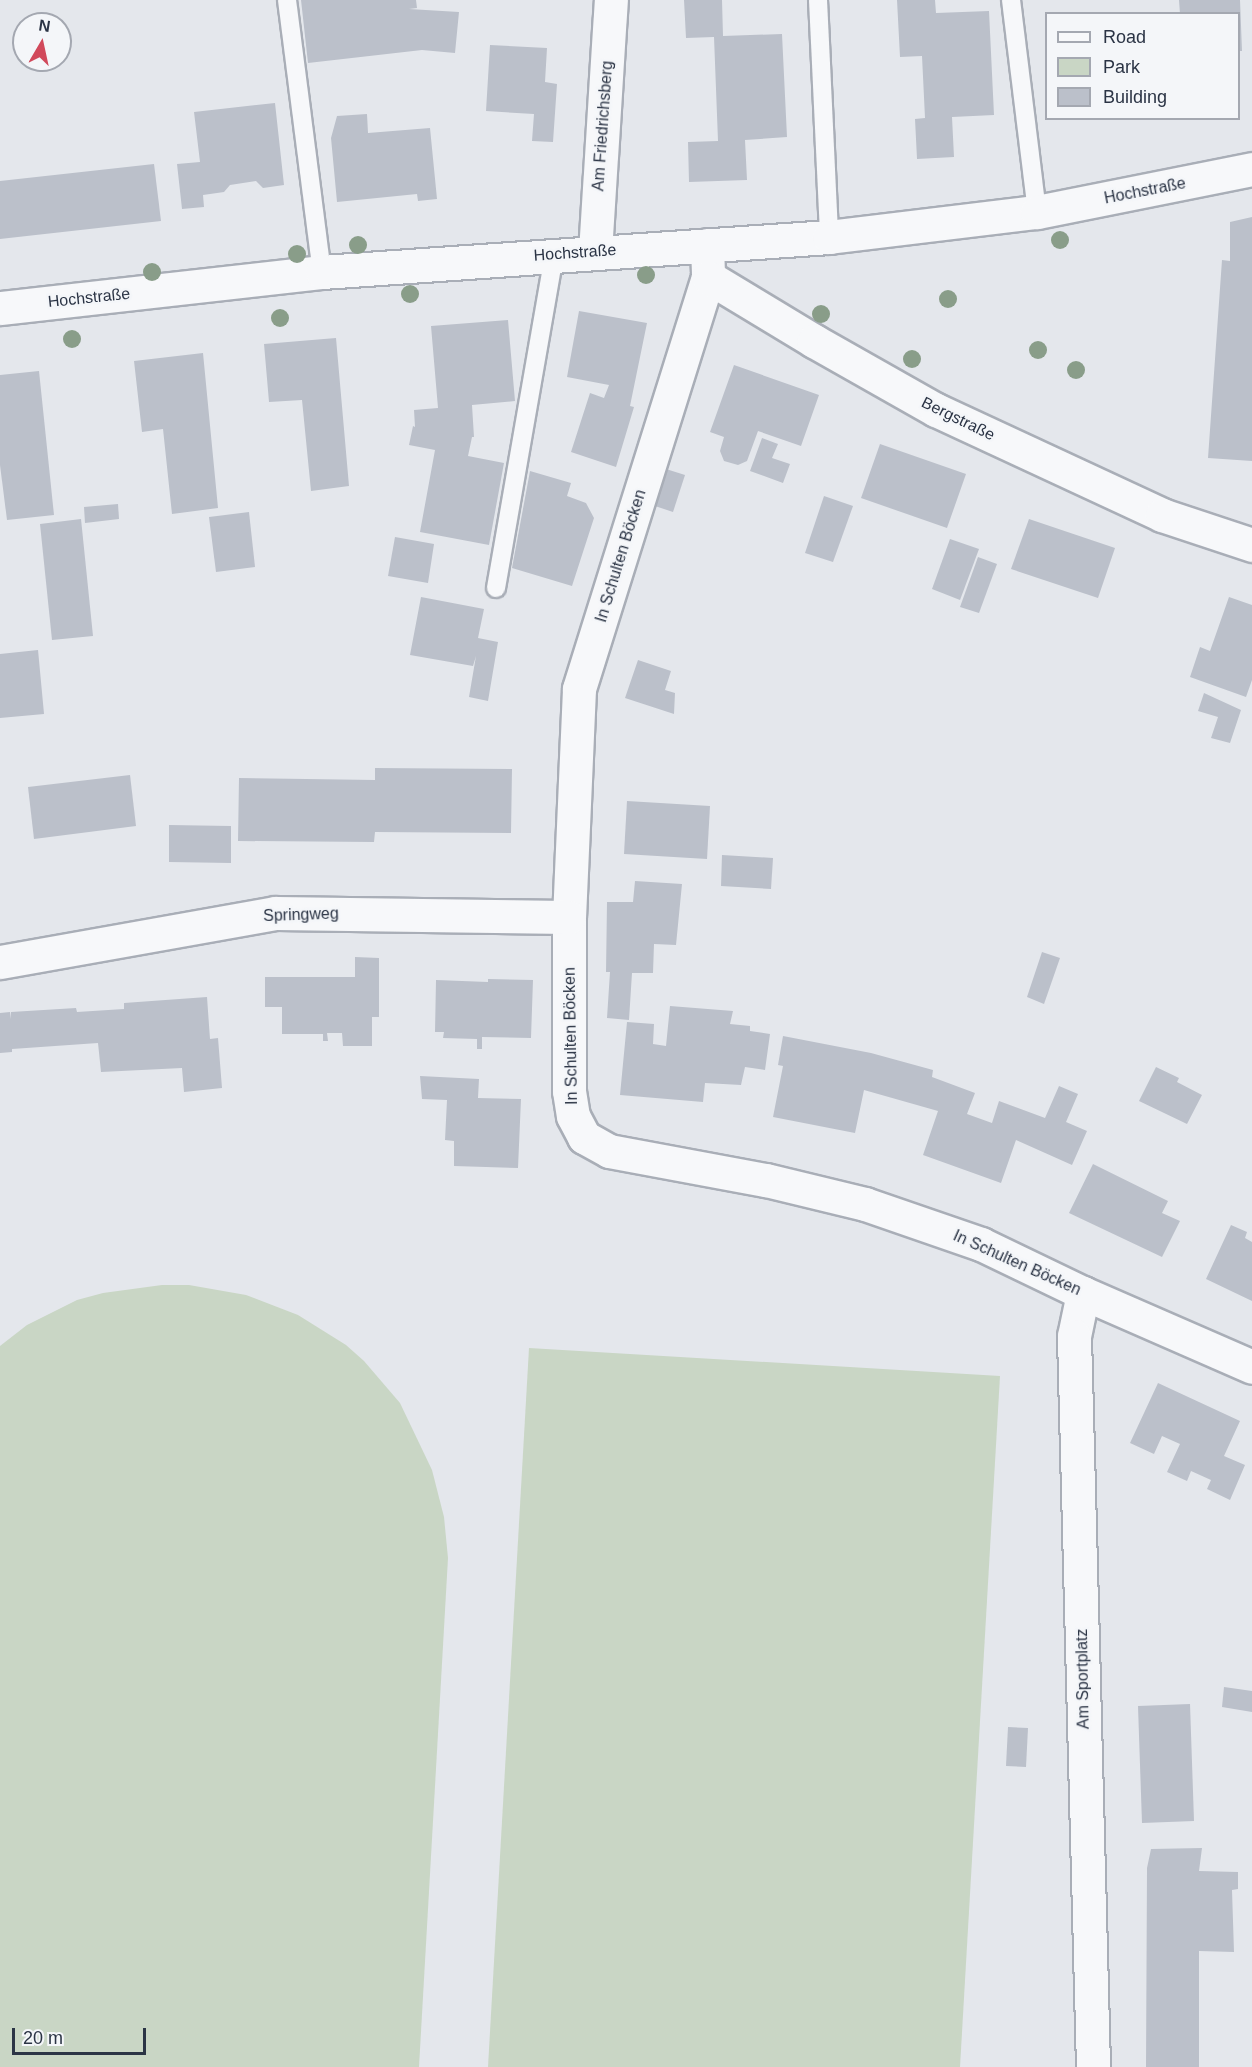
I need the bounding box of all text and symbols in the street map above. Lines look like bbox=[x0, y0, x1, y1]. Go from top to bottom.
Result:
north arrow bbox=[12, 12, 72, 72]
legend bbox=[1045, 12, 1240, 120]
text: N bbox=[38, 16, 52, 35]
text: Road bbox=[1103, 27, 1146, 47]
text: Park bbox=[1103, 57, 1140, 77]
street label: Am Friedrichsberg bbox=[589, 60, 617, 192]
text: Building bbox=[1103, 87, 1167, 107]
street label: Hochstraße bbox=[1103, 174, 1187, 208]
street label: Hochstraße bbox=[533, 241, 617, 265]
street label: Hochstraße bbox=[47, 284, 131, 312]
street label: Bergstraße bbox=[918, 393, 998, 445]
street label: In Schulten Böcken bbox=[592, 487, 650, 625]
street label: Springweg bbox=[263, 904, 339, 926]
street label: In Schulten Böcken bbox=[560, 967, 582, 1105]
street label: In Schulten Böcken bbox=[950, 1226, 1084, 1300]
street label: Am Sportplatz bbox=[1073, 1629, 1093, 1729]
scale bar bbox=[15, 2016, 148, 2054]
text: 20 m bbox=[23, 2028, 63, 2048]

